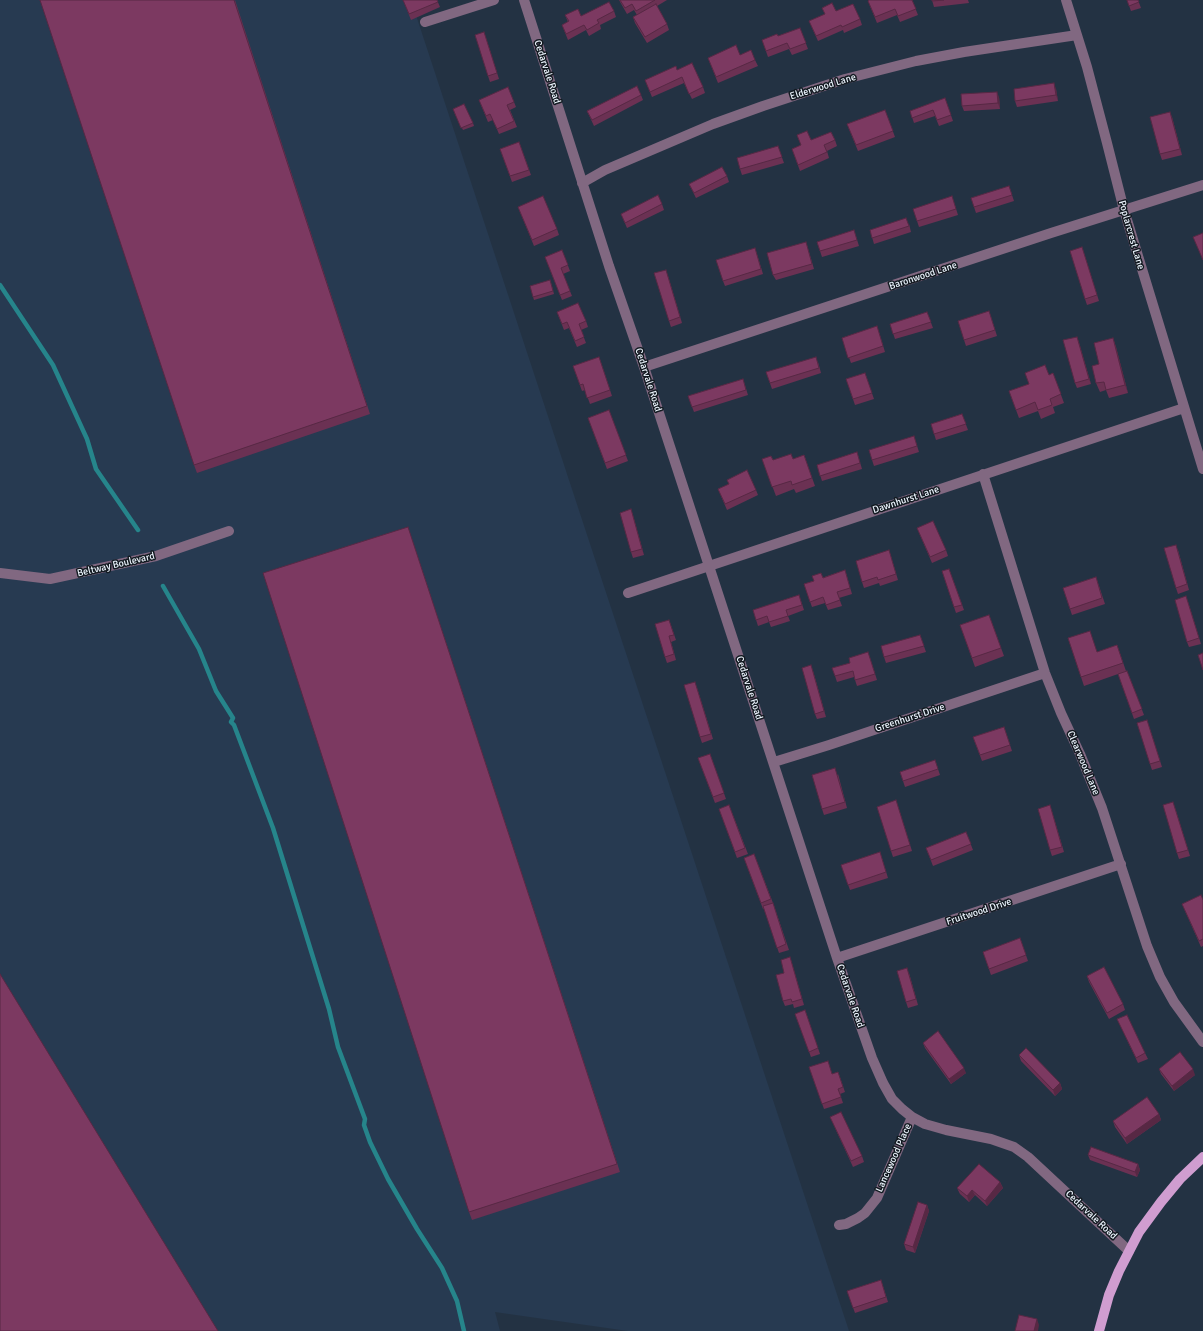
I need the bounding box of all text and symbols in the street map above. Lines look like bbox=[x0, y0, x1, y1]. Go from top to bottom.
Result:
street label: Cedarvale Road bbox=[531, 39, 563, 105]
street label: Elderwood Lane bbox=[789, 71, 857, 103]
street label: Poplarcrest Lane bbox=[1115, 199, 1147, 271]
street label: Baronwood Lane bbox=[888, 259, 958, 293]
street label: Cedarvale Road bbox=[632, 347, 664, 413]
street label: Dawnhurst Lane bbox=[871, 484, 941, 516]
street label: Beltway Boulevard bbox=[76, 550, 156, 580]
street label: Cedarvale Road bbox=[733, 655, 765, 721]
street label: Greenhurst Drive bbox=[874, 701, 946, 735]
street label: Clearwood Lane bbox=[1064, 729, 1102, 797]
street label: Fruitwood Drive bbox=[945, 896, 1013, 928]
street label: Cedarvale Road bbox=[834, 963, 866, 1029]
street label: Lancewood Place bbox=[874, 1122, 914, 1194]
street label: Cedarvale Road bbox=[1063, 1188, 1119, 1242]

